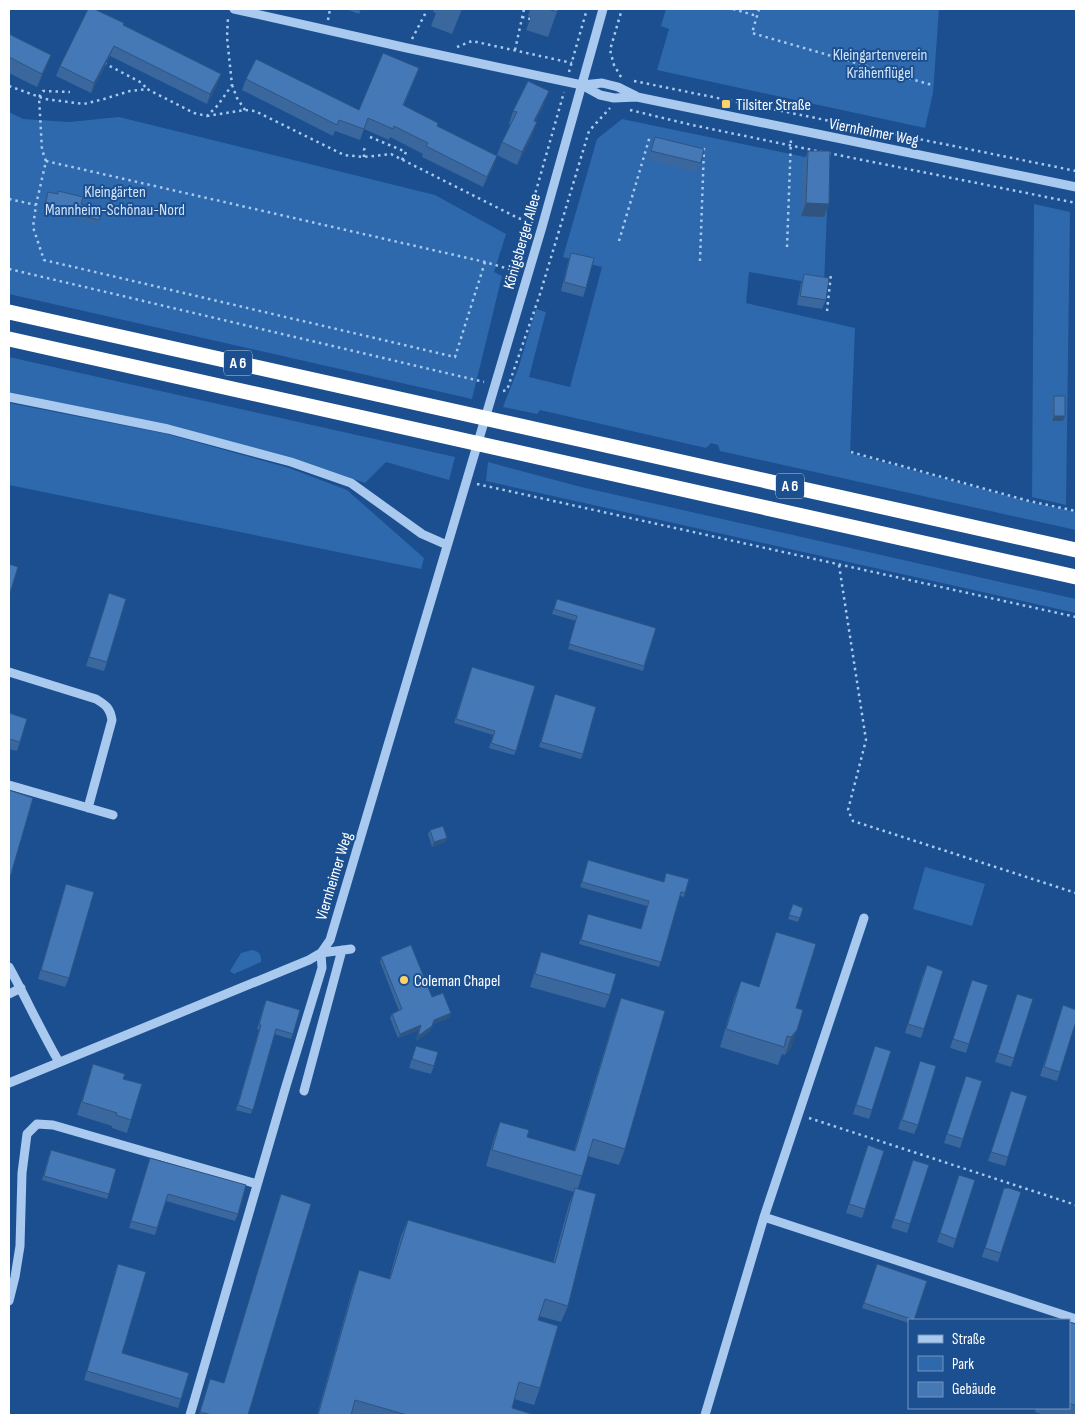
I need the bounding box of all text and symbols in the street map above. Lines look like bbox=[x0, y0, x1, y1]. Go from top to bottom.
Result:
park label: Kleingartenverein Krähenflügel bbox=[833, 46, 927, 83]
place label: Tilsiter Straße bbox=[736, 96, 811, 115]
marker: Tilsiter Straße bbox=[720, 98, 732, 110]
street label: Viernheimer Weg bbox=[827, 114, 920, 150]
park label: Kleingärten Mannheim-Schönau-Nord bbox=[45, 183, 185, 220]
street label: Königsberger Allee bbox=[500, 191, 545, 291]
road number: A 6 bbox=[224, 350, 252, 376]
road number: A 6 bbox=[776, 474, 804, 498]
street label: Viernheimer Weg bbox=[312, 830, 357, 923]
place label: Coleman Chapel bbox=[414, 972, 500, 991]
marker: Coleman Chapel bbox=[398, 974, 410, 986]
legend bbox=[908, 1319, 1070, 1409]
text: Straße bbox=[952, 1330, 985, 1349]
text: Park bbox=[952, 1355, 974, 1374]
text: Gebäude bbox=[952, 1380, 996, 1399]

